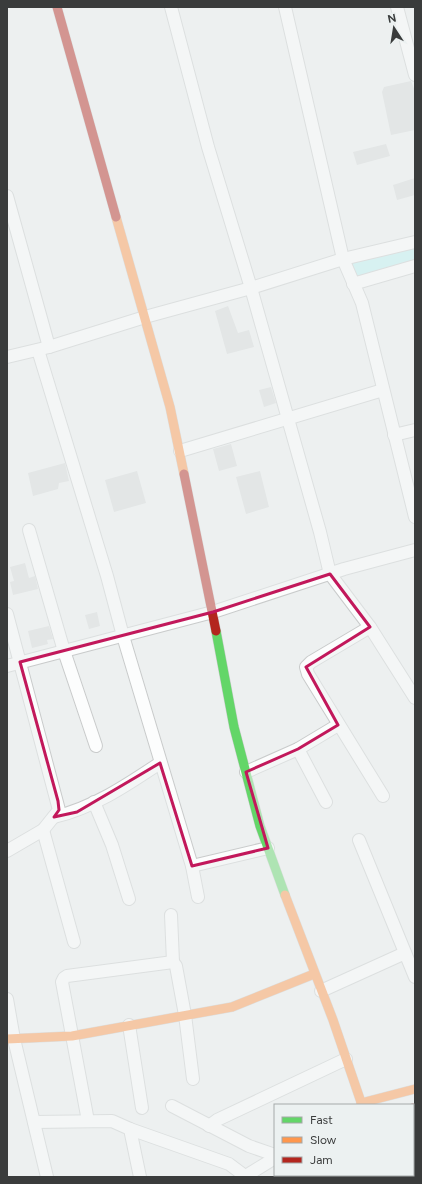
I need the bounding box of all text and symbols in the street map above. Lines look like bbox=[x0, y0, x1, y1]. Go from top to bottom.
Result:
north arrow bbox=[374, 8, 414, 48]
text: N bbox=[387, 11, 398, 26]
legend bbox=[274, 1104, 414, 1176]
text: Fast bbox=[310, 1113, 333, 1127]
text: Slow bbox=[310, 1133, 337, 1147]
text: Jam bbox=[310, 1153, 333, 1167]

